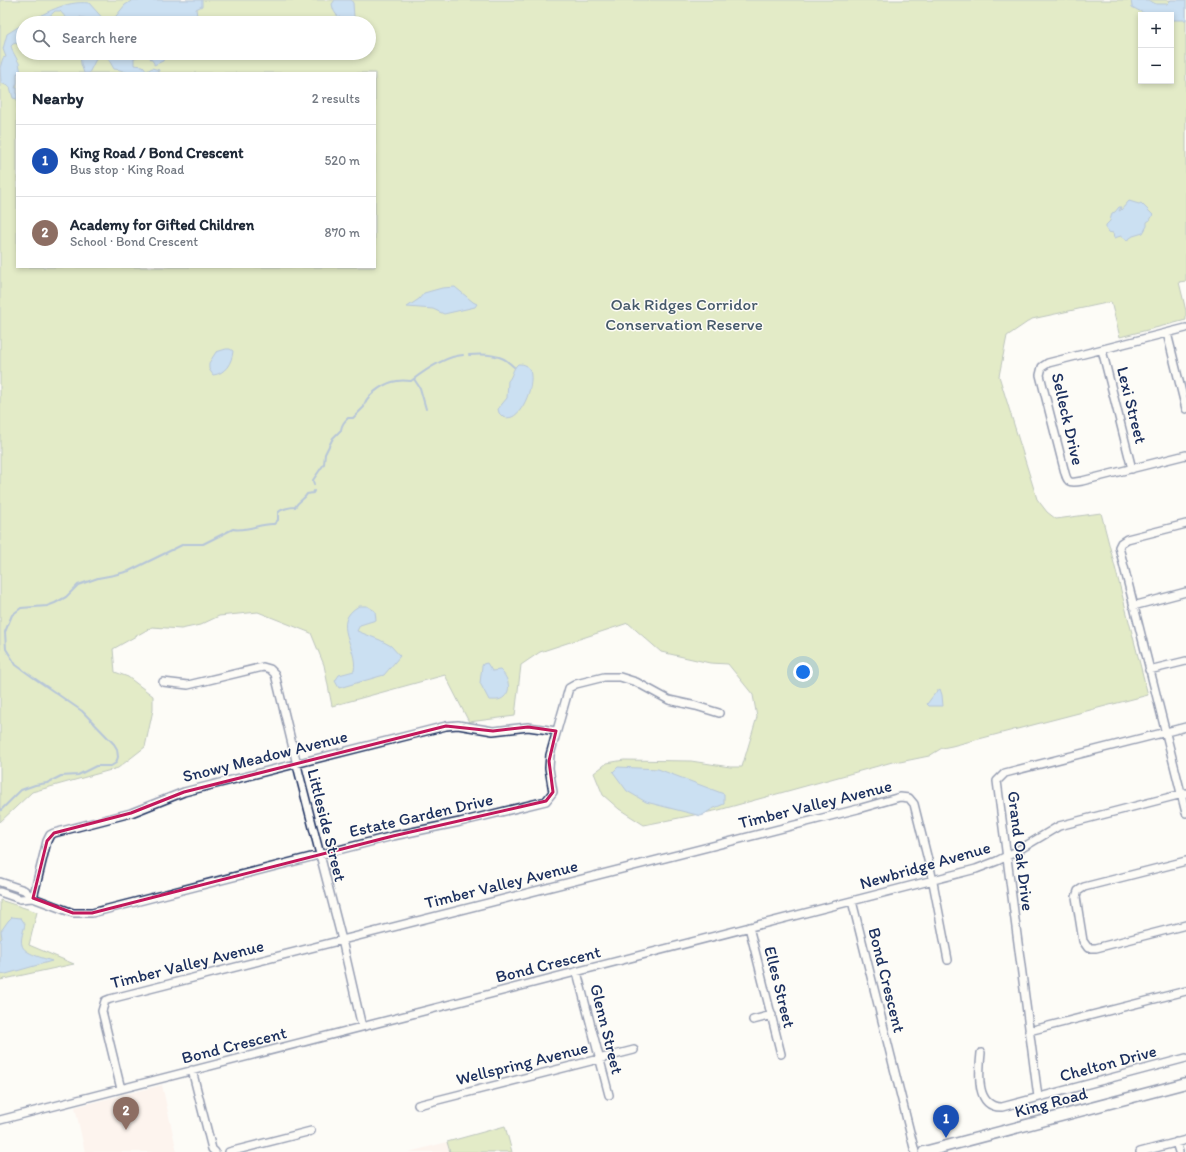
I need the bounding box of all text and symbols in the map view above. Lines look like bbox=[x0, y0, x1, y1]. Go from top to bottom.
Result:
map controls bbox=[1138, 12, 1174, 84]
button: + bbox=[1138, 12, 1174, 48]
search box bbox=[16, 16, 376, 60]
icon: search bbox=[30, 27, 52, 49]
text: Search here bbox=[62, 29, 137, 47]
button: − bbox=[1138, 48, 1174, 84]
text: Nearby bbox=[32, 88, 84, 108]
text: 2 results bbox=[312, 91, 360, 106]
text: King Road / Bond Crescent bbox=[70, 144, 244, 162]
text: 1 bbox=[42, 153, 48, 168]
text: 520 m bbox=[324, 153, 360, 168]
text: Bus stop · King Road bbox=[70, 162, 184, 177]
text: Academy for Gifted Children bbox=[70, 216, 254, 234]
text: 2 bbox=[42, 225, 48, 240]
text: 870 m bbox=[325, 225, 360, 240]
text: School · Bond Crescent bbox=[70, 234, 198, 249]
park label: Oak Ridges Corridor Conservation Reserve bbox=[605, 294, 763, 334]
street label: Lexi Street bbox=[1113, 364, 1151, 446]
street label: Selleck Drive bbox=[1048, 371, 1088, 467]
your location bbox=[793, 662, 813, 682]
street label: Snowy Meadow Avenue bbox=[180, 726, 350, 786]
street label: Littleside Street bbox=[303, 766, 351, 884]
street label: Timber Valley Avenue bbox=[736, 775, 894, 833]
street label: Estate Garden Drive bbox=[347, 789, 495, 841]
street label: Grand Oak Drive bbox=[1004, 790, 1038, 912]
street label: Newbridge Avenue bbox=[857, 837, 993, 893]
street label: Timber Valley Avenue bbox=[422, 855, 580, 913]
street label: Bond Crescent bbox=[864, 925, 910, 1035]
street label: Timber Valley Avenue bbox=[108, 935, 266, 993]
street label: Bond Crescent bbox=[493, 941, 603, 987]
street label: Elles Street bbox=[760, 944, 800, 1030]
street label: Glenn Street bbox=[586, 982, 628, 1076]
street label: Bond Crescent bbox=[179, 1022, 289, 1068]
street label: Wellspring Avenue bbox=[454, 1037, 590, 1089]
street label: Chelton Drive bbox=[1057, 1040, 1159, 1086]
street label: King Road bbox=[1012, 1083, 1090, 1121]
pin: 2 bbox=[113, 1097, 139, 1130]
pin: 1 bbox=[933, 1105, 959, 1138]

